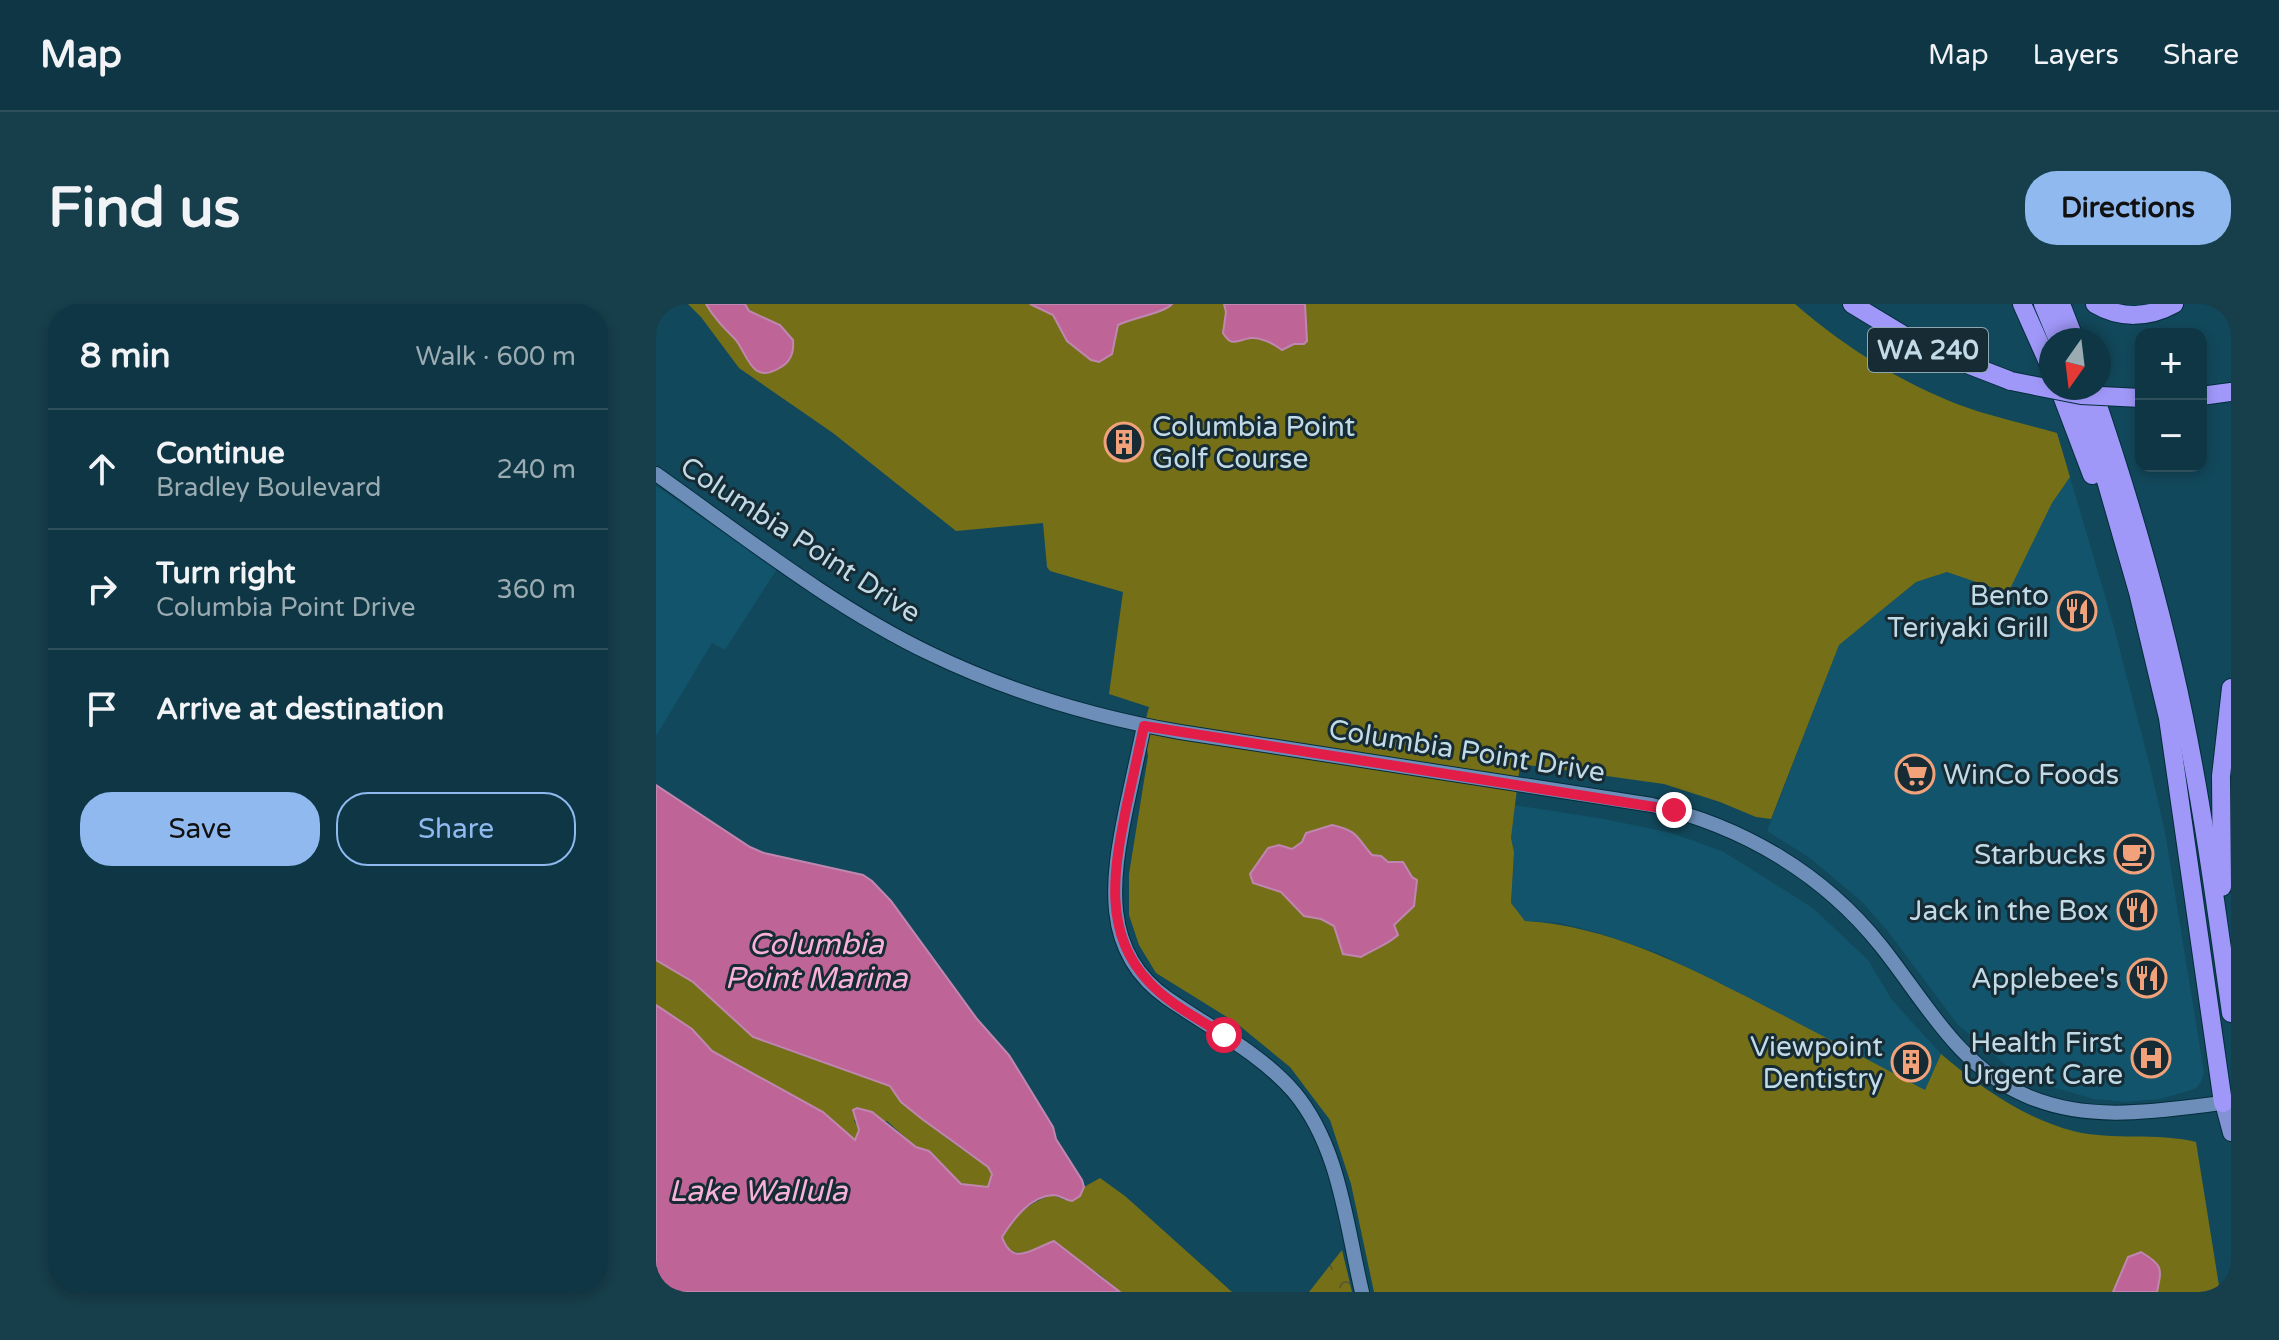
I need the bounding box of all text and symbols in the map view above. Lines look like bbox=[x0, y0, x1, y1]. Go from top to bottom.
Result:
text: Map bbox=[40, 32, 122, 78]
text: Map bbox=[1928, 38, 1989, 72]
text: Layers bbox=[2033, 38, 2119, 72]
text: Share bbox=[2163, 38, 2239, 72]
button: Directions bbox=[2025, 171, 2231, 245]
text: Find us bbox=[48, 175, 240, 242]
road number: WA 240 bbox=[1868, 328, 1988, 372]
north arrow bbox=[2039, 328, 2111, 400]
map controls bbox=[2135, 328, 2207, 472]
button: + bbox=[2135, 328, 2207, 400]
text: 8 min bbox=[80, 336, 171, 377]
text: Walk · 600 m bbox=[416, 341, 576, 372]
button: − bbox=[2135, 400, 2207, 472]
place label: Columbia Point Golf Course bbox=[1152, 410, 1356, 476]
building icon: Columbia Point Golf Course bbox=[1103, 421, 1145, 463]
text: Continue bbox=[156, 435, 285, 472]
icon: ahead bbox=[80, 447, 124, 491]
street label: Columbia Point Drive bbox=[674, 449, 927, 630]
text: 240 m bbox=[496, 454, 576, 485]
text: Bradley Boulevard bbox=[156, 472, 381, 503]
text: Turn right bbox=[156, 555, 296, 592]
icon: right bbox=[80, 567, 124, 611]
text: 360 m bbox=[496, 574, 576, 605]
place label: Bento Teriyaki Grill bbox=[1887, 579, 2049, 645]
restaurant icon: Bento Teriyaki Grill bbox=[2056, 590, 2098, 632]
text: Columbia Point Drive bbox=[156, 592, 416, 623]
icon: arrive bbox=[80, 687, 124, 731]
text: Arrive at destination bbox=[156, 691, 444, 728]
street label: Columbia Point Drive bbox=[1326, 712, 1608, 790]
supermarket icon: WinCo Foods bbox=[1894, 753, 1936, 795]
place label: WinCo Foods bbox=[1943, 758, 2119, 792]
button: Save bbox=[80, 792, 320, 866]
button: Share bbox=[336, 792, 576, 866]
route end bbox=[1656, 792, 1692, 828]
cafe icon: Starbucks bbox=[2113, 833, 2155, 875]
place label: Starbucks bbox=[1974, 838, 2106, 872]
restaurant icon: Jack in the Box bbox=[2116, 889, 2158, 931]
place label: Jack in the Box bbox=[1909, 894, 2109, 928]
water label: Columbia Point Marina bbox=[725, 926, 908, 997]
restaurant icon: Applebee's bbox=[2126, 957, 2168, 999]
place label: Applebee's bbox=[1971, 962, 2119, 996]
route start bbox=[1206, 1017, 1242, 1053]
place label: Health First Urgent Care bbox=[1962, 1026, 2123, 1092]
place label: Viewpoint Dentistry bbox=[1750, 1030, 1883, 1096]
hospital icon: Health First Urgent Care bbox=[2130, 1037, 2172, 1079]
building icon: Viewpoint Dentistry bbox=[1890, 1041, 1932, 1083]
water label: Lake Wallula bbox=[669, 1173, 848, 1210]

